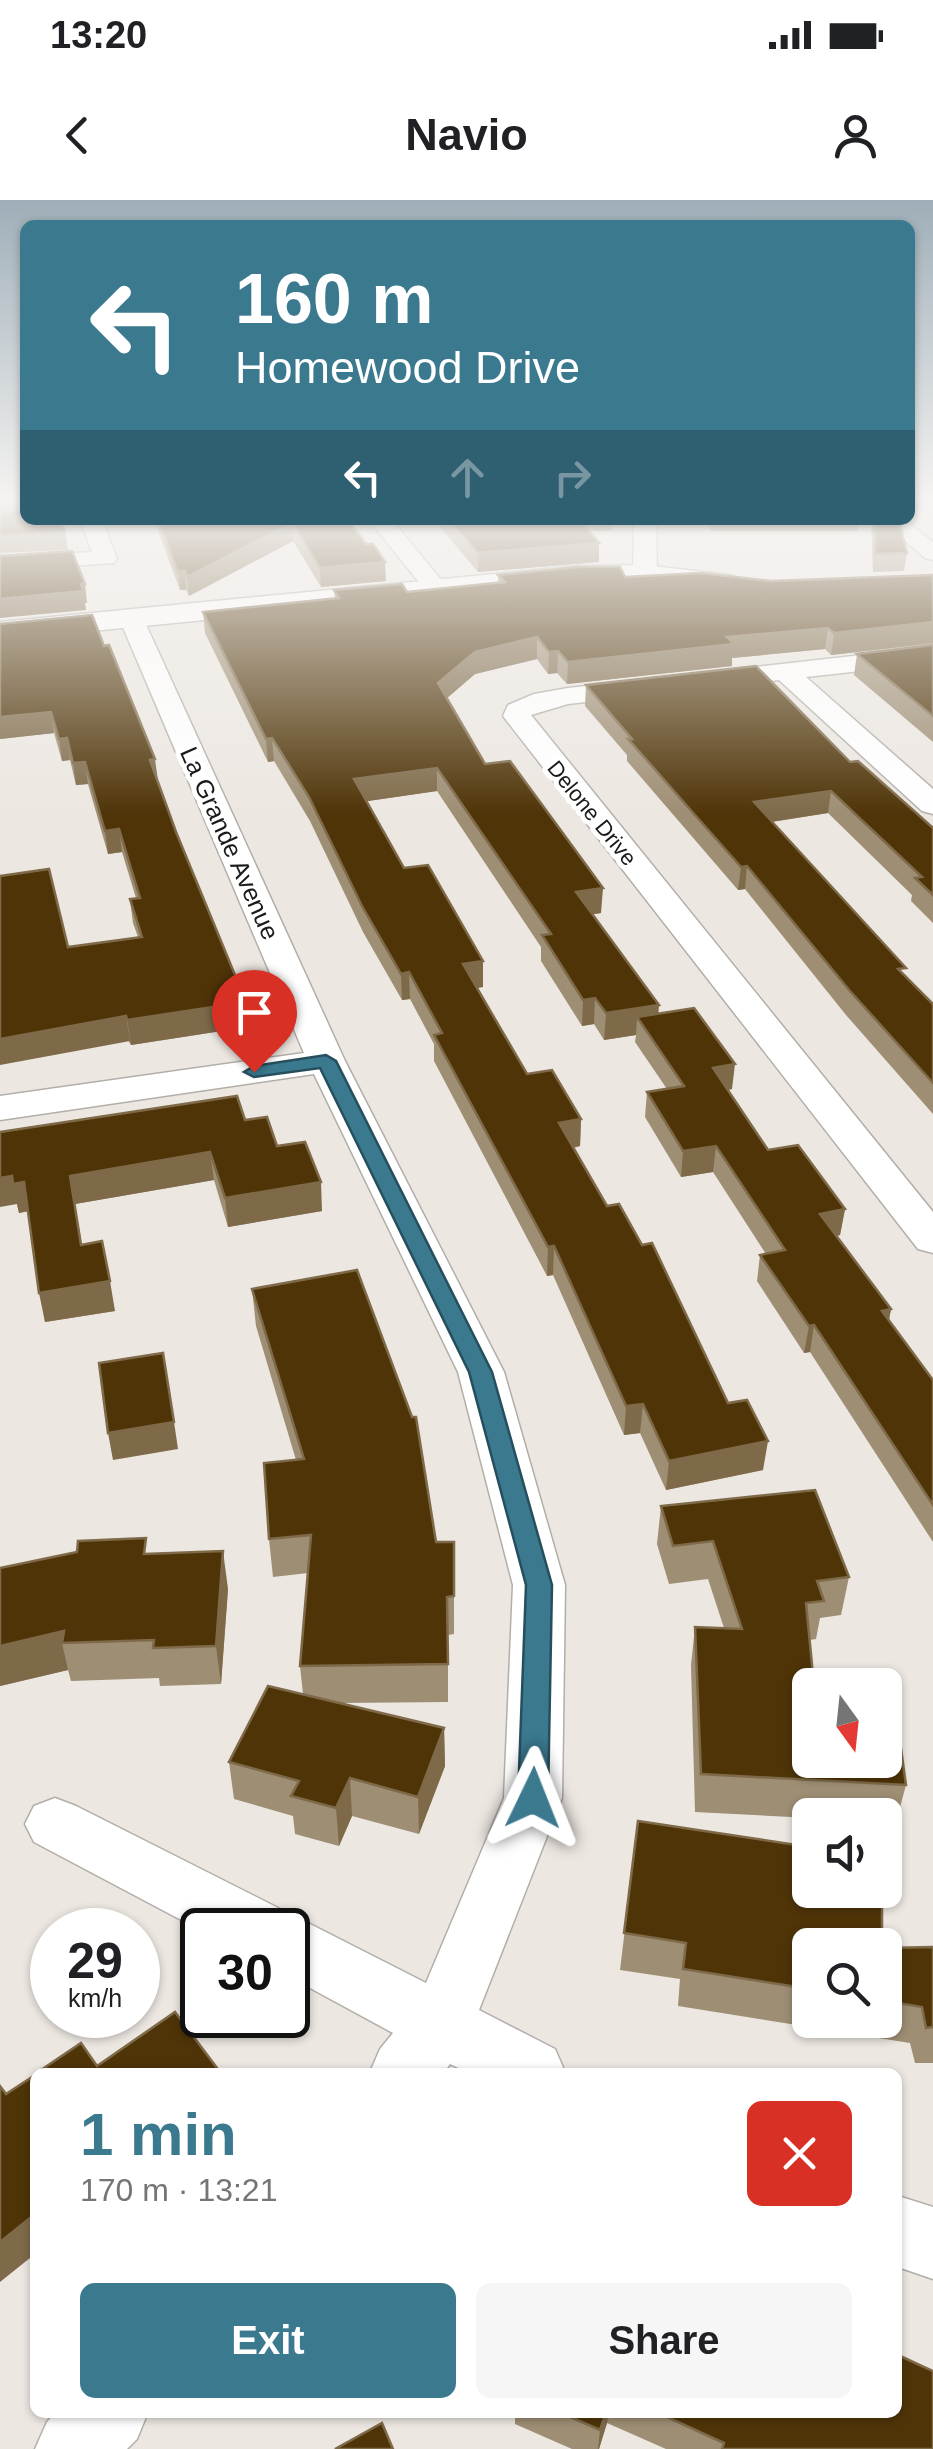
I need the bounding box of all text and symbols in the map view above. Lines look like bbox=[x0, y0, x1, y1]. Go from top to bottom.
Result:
text: 13:20 bbox=[50, 14, 147, 56]
icon: back bbox=[50, 108, 105, 163]
icon: person bbox=[828, 108, 883, 163]
text: Navio bbox=[405, 109, 528, 160]
icon: left bbox=[70, 260, 200, 390]
text: 160 m bbox=[235, 260, 433, 338]
text: Homewood Drive bbox=[235, 342, 580, 393]
icon: left bbox=[335, 450, 390, 505]
icon: ahead bbox=[440, 450, 495, 505]
icon: right bbox=[545, 450, 600, 505]
street label: La Grande Avenue bbox=[175, 742, 285, 944]
street label: Delone Drive bbox=[542, 756, 642, 870]
pin bbox=[212, 970, 297, 1073]
icon: arrive bbox=[227, 985, 282, 1040]
north arrow bbox=[792, 1668, 902, 1778]
map controls bbox=[792, 1668, 902, 2038]
position arrow bbox=[481, 1746, 585, 1850]
button: sound bbox=[792, 1798, 902, 1908]
speed limit sign: 30 bbox=[180, 1908, 310, 2038]
button: search bbox=[792, 1928, 902, 2038]
text: 29 bbox=[67, 1933, 123, 1989]
text: km/h bbox=[68, 1984, 122, 2012]
text: 1 min bbox=[80, 2101, 237, 2168]
button: close bbox=[747, 2101, 852, 2206]
text: 170 m · 13:21 bbox=[80, 2172, 277, 2208]
button: Exit bbox=[80, 2283, 456, 2398]
button: Share bbox=[476, 2283, 852, 2398]

